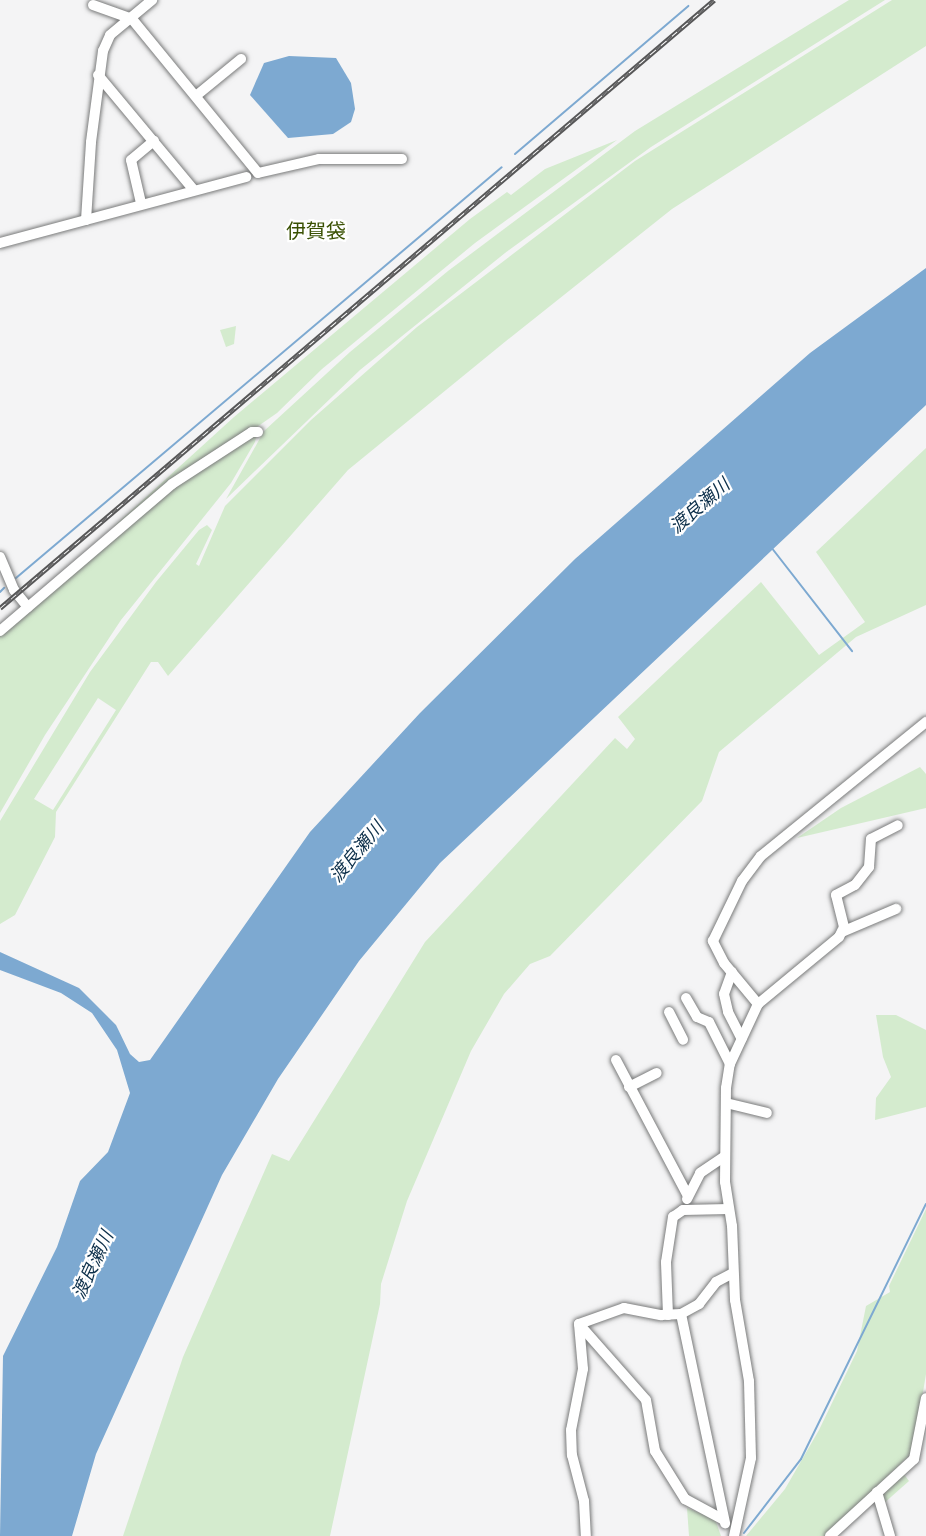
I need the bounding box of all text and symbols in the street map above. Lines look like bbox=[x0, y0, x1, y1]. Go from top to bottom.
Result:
district label: 伊賀袋 bbox=[286, 218, 346, 242]
water label: 渡良瀬川 bbox=[666, 474, 734, 538]
water label: 渡良瀬川 bbox=[326, 817, 388, 887]
water label: 渡良瀬川 bbox=[68, 1228, 118, 1302]

